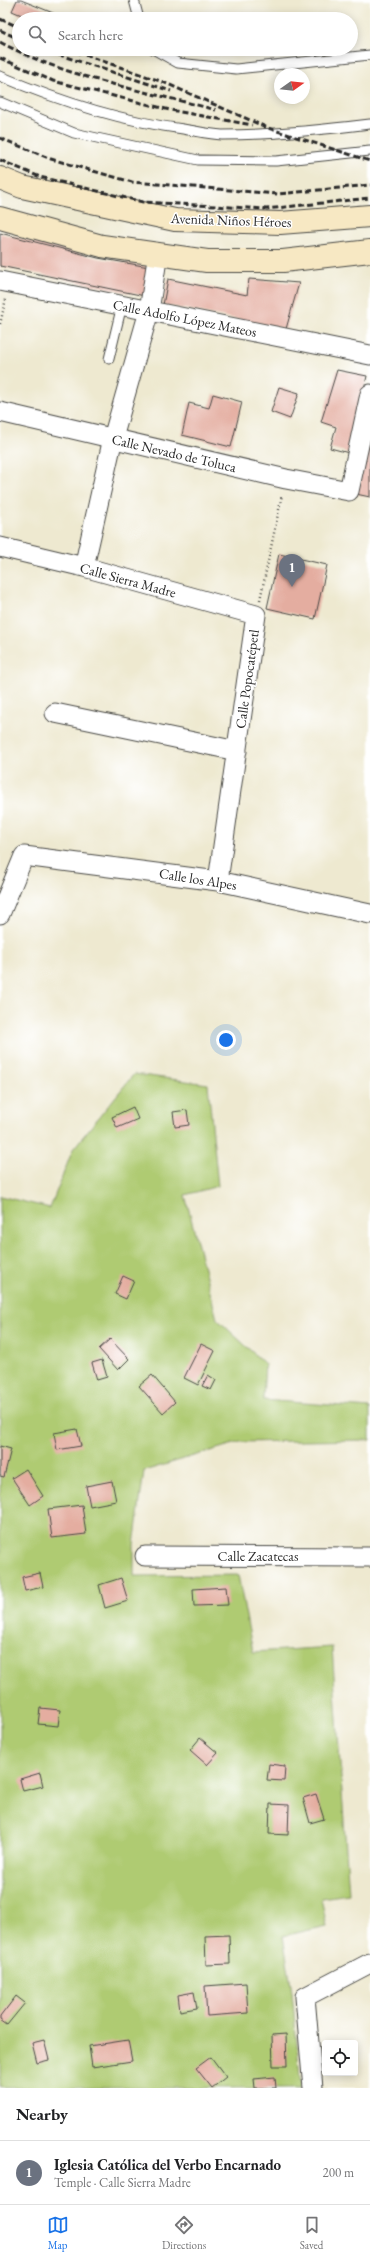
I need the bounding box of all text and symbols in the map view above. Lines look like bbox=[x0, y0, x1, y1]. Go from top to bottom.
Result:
search box bbox=[12, 12, 358, 56]
icon: search bbox=[26, 23, 48, 45]
text: Search here bbox=[58, 25, 123, 44]
north arrow bbox=[274, 68, 310, 104]
street label: Avenida Niños Héroes bbox=[169, 209, 292, 231]
street label: Calle Adolfo López Mateos bbox=[112, 295, 259, 341]
street label: Calle Nevado de Toluca bbox=[110, 430, 238, 476]
pin: 1 bbox=[279, 554, 305, 587]
street label: Calle Sierra Madre bbox=[78, 559, 179, 602]
street label: Calle Popocatépetl bbox=[231, 628, 263, 730]
street label: Calle los Alpes bbox=[158, 864, 239, 894]
your location bbox=[216, 1030, 236, 1050]
street label: Calle Zacatecas bbox=[218, 1547, 299, 1565]
map controls bbox=[322, 2040, 358, 2076]
button: locate bbox=[322, 2040, 358, 2076]
text: Nearby bbox=[16, 2103, 68, 2125]
text: Iglesia Católica del Verbo Encarnado bbox=[54, 2155, 281, 2174]
text: 1 bbox=[26, 2164, 32, 2181]
text: 200 m bbox=[323, 2164, 354, 2181]
text: Temple · Calle Sierra Madre bbox=[54, 2174, 191, 2191]
tab: Map bbox=[47, 2214, 69, 2252]
tab: Directions bbox=[162, 2214, 206, 2252]
tab: Saved bbox=[300, 2214, 323, 2252]

